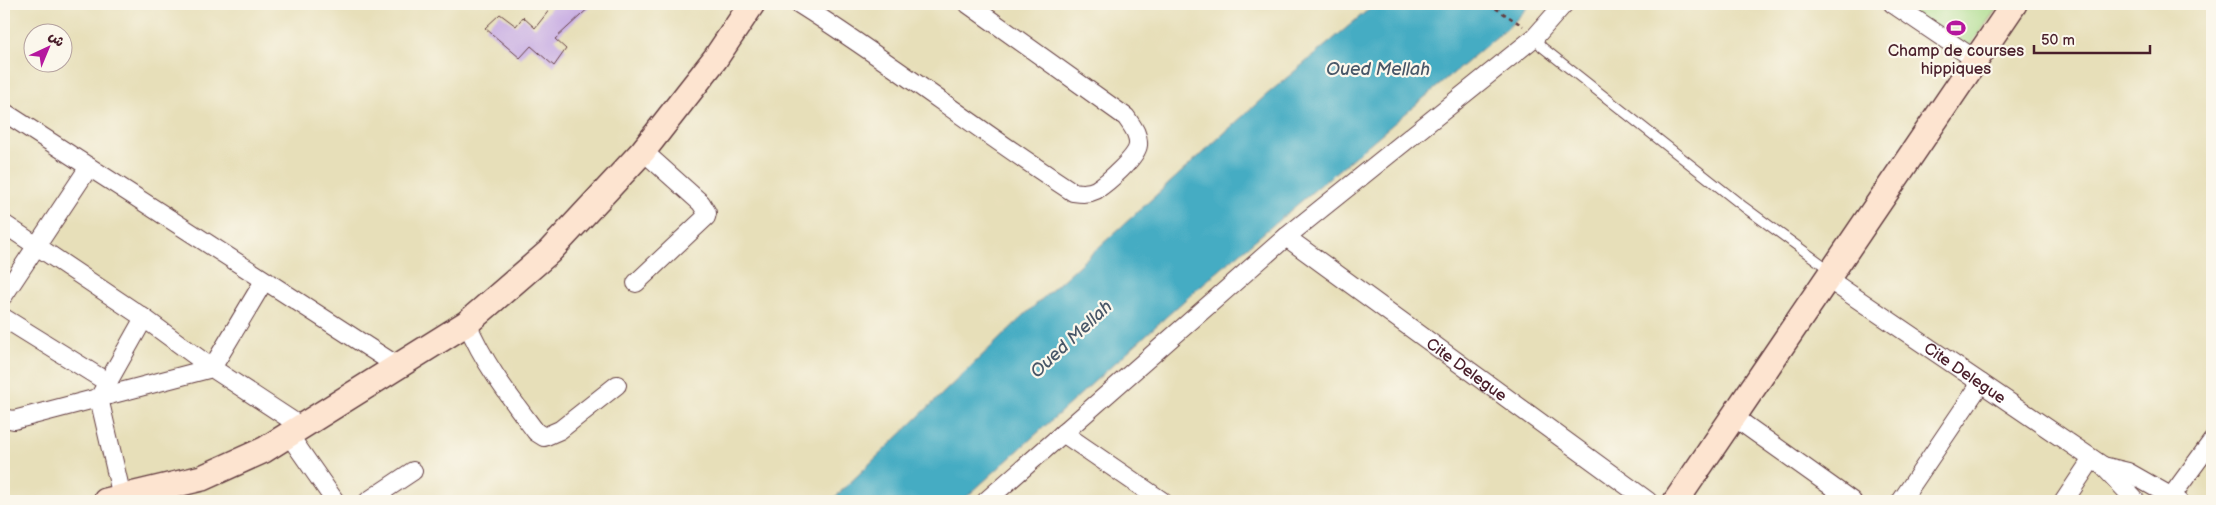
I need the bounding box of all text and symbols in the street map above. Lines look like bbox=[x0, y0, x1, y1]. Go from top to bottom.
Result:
sports icon: Champ de courses hippiques bbox=[1945, 17, 1967, 39]
north arrow bbox=[22, 22, 72, 72]
scale bar bbox=[2034, 22, 2150, 54]
text: ش bbox=[45, 28, 68, 50]
text: 50 m bbox=[2041, 31, 2075, 50]
place label: Champ de courses hippiques bbox=[1888, 42, 2024, 79]
water label: Oued Mellah bbox=[1326, 59, 1430, 80]
water label: Oued Mellah bbox=[1026, 296, 1117, 383]
street label: Cite Delegue bbox=[1422, 335, 1510, 406]
street label: Cite Delegue bbox=[1920, 339, 2009, 408]

